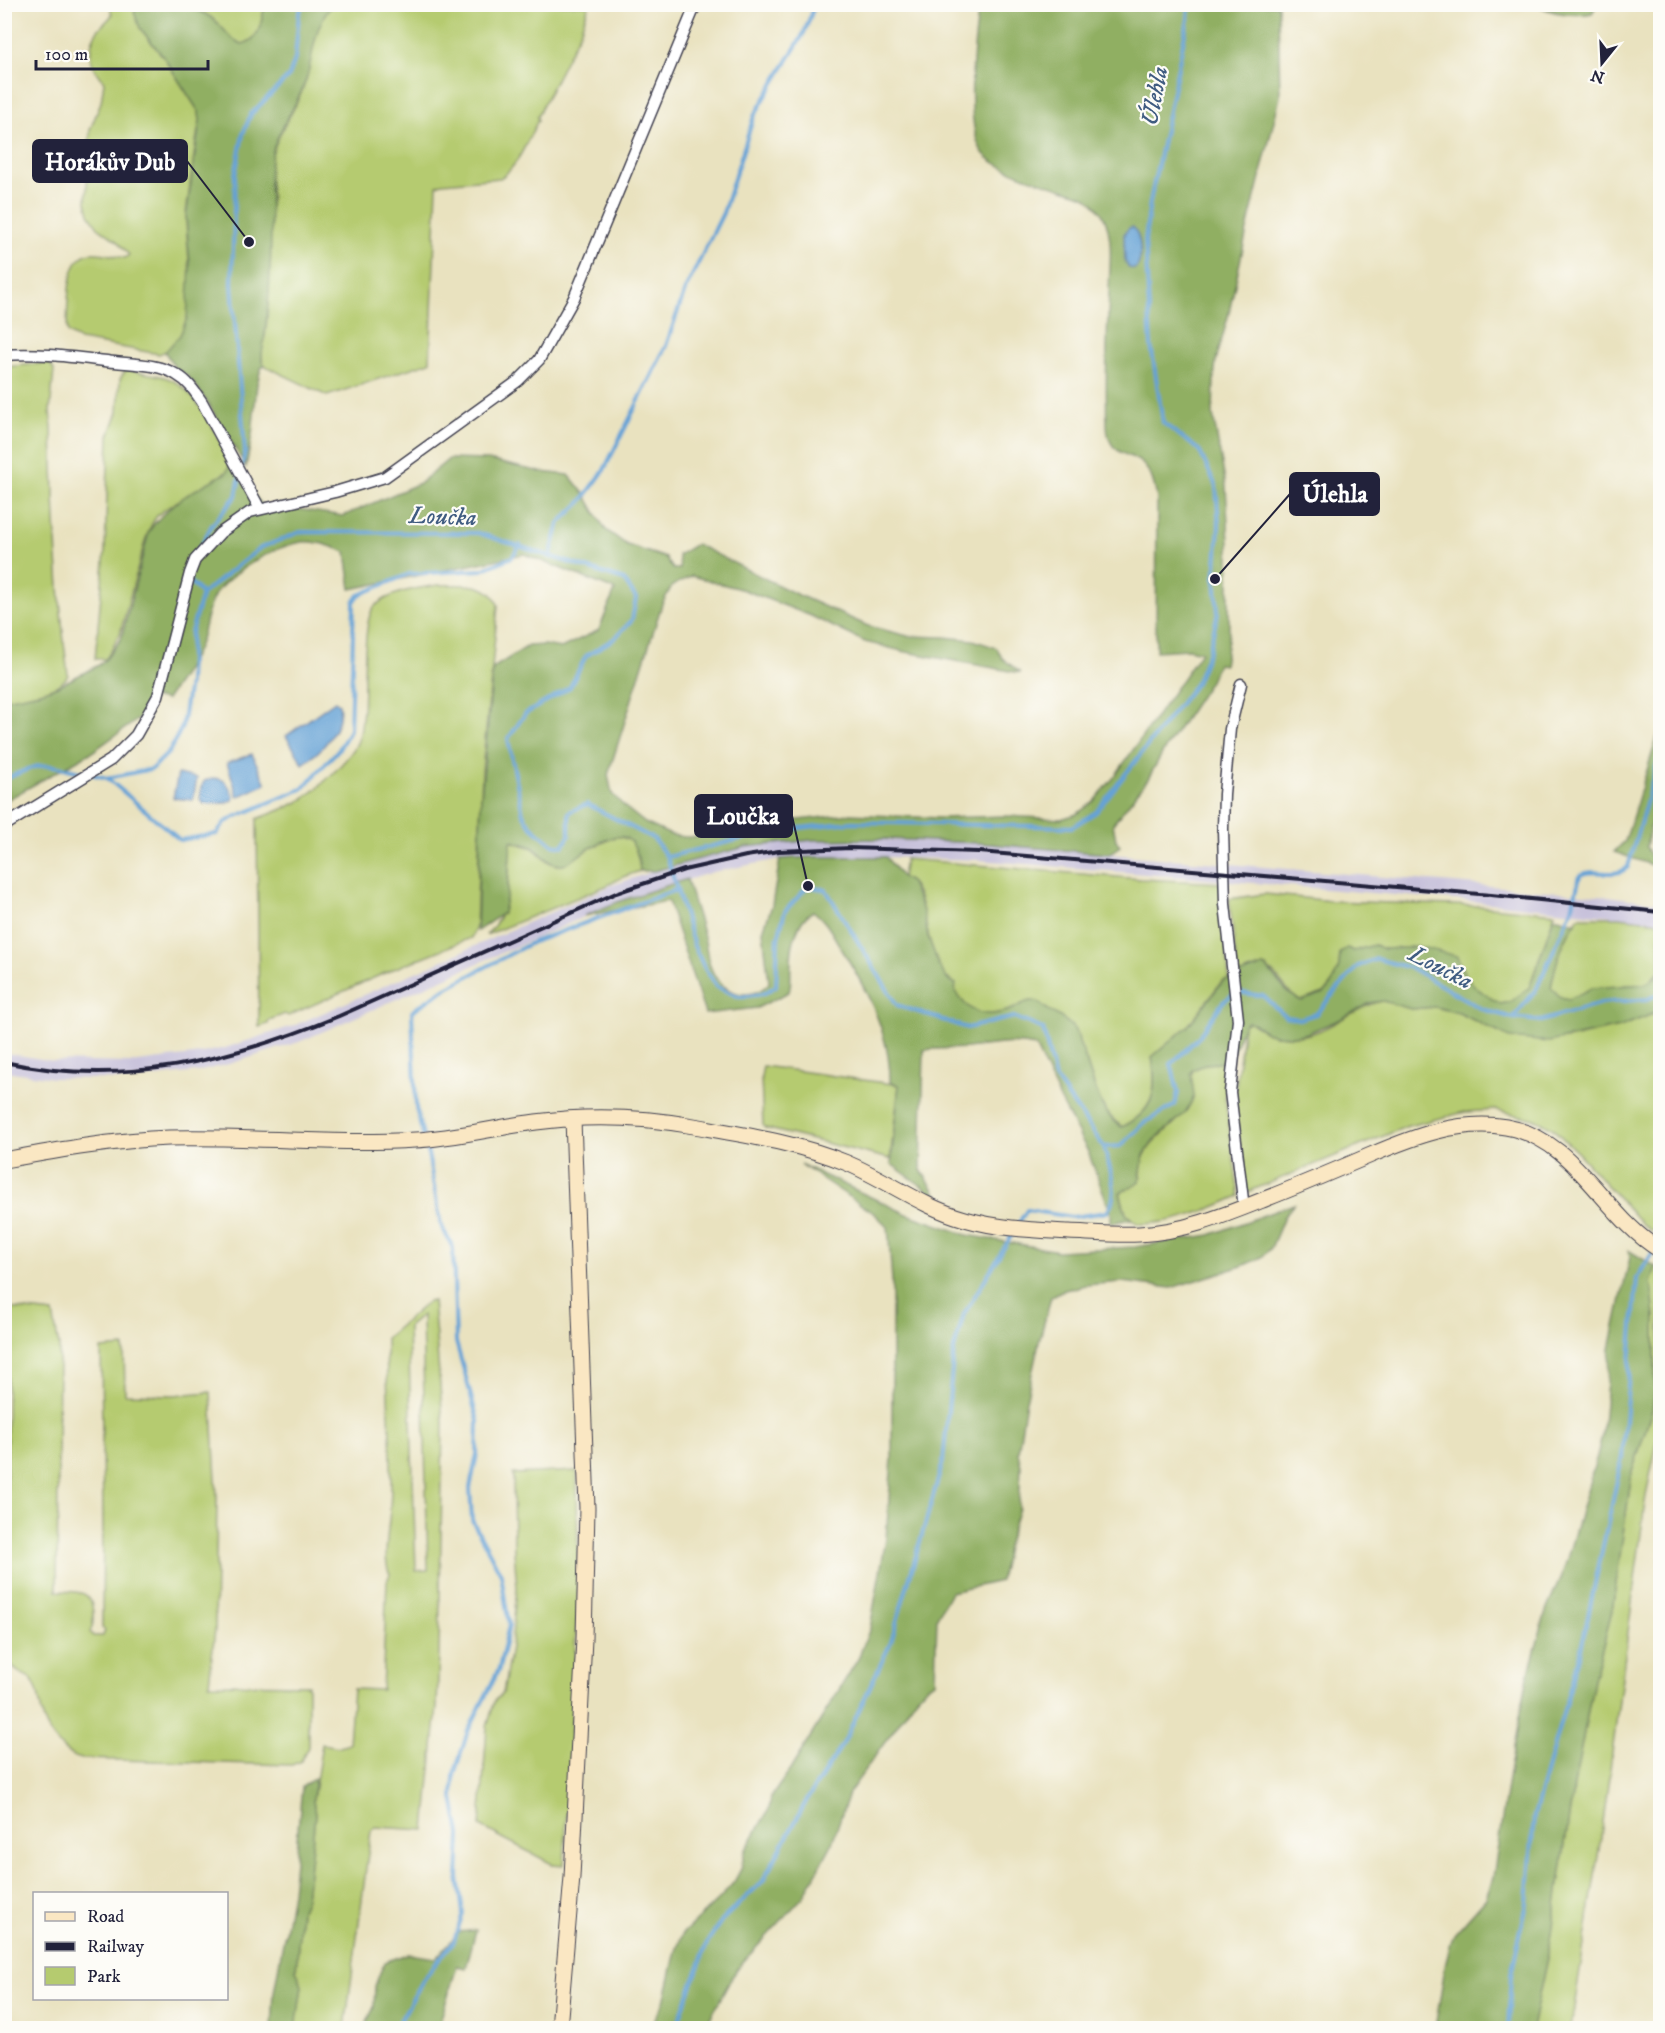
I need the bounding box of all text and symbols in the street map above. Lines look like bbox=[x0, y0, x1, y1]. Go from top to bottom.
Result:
scale bar bbox=[36, 33, 208, 71]
north arrow bbox=[1572, 33, 1632, 93]
text: 100 m bbox=[45, 44, 88, 66]
water label: Úlehla bbox=[1134, 64, 1175, 129]
text: N bbox=[1588, 65, 1607, 88]
callout: Horákův Dub bbox=[33, 140, 187, 182]
text: Horákův Dub bbox=[45, 148, 175, 178]
callout: Úlehla bbox=[1290, 473, 1379, 515]
text: Úlehla bbox=[1302, 479, 1369, 510]
water label: Loučka bbox=[407, 501, 477, 533]
callout: Loučka bbox=[695, 795, 792, 837]
text: Loučka bbox=[707, 802, 780, 832]
water label: Loučka bbox=[1402, 938, 1477, 997]
legend bbox=[33, 1892, 228, 2000]
text: Road bbox=[87, 1906, 124, 1928]
text: Railway bbox=[87, 1936, 145, 1958]
text: Park bbox=[87, 1966, 121, 1988]

